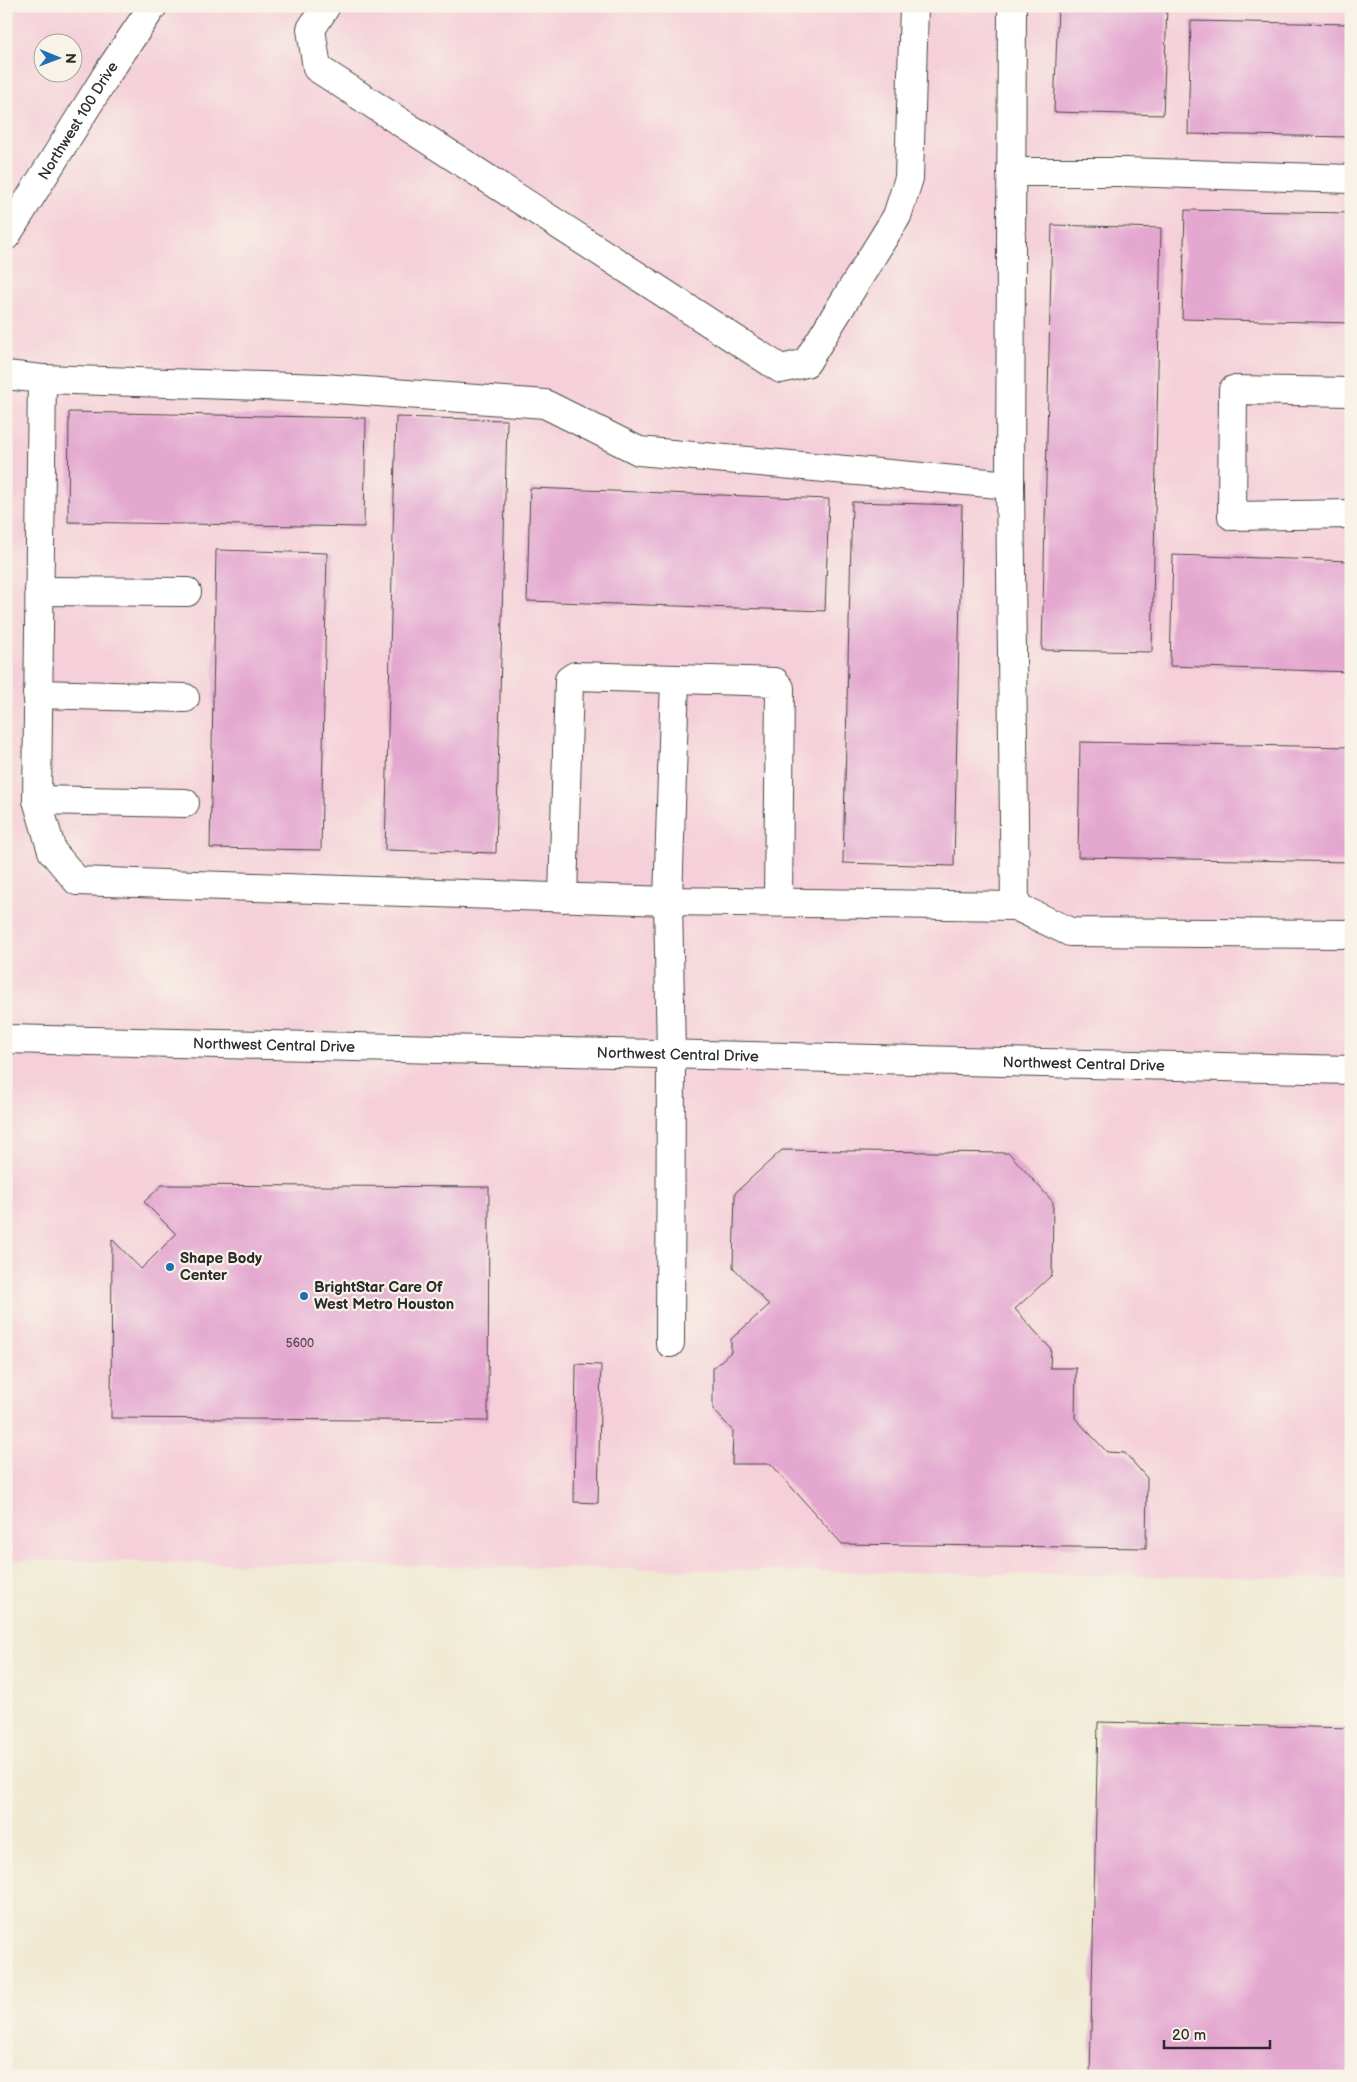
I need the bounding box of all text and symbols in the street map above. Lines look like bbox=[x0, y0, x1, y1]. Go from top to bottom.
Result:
north arrow bbox=[32, 32, 82, 82]
street label: Northwest 100 Drive bbox=[35, 58, 123, 182]
street label: Northwest Central Drive bbox=[193, 1034, 355, 1057]
street label: Northwest Central Drive bbox=[597, 1043, 759, 1066]
street label: Northwest Central Drive bbox=[1002, 1052, 1165, 1075]
place label: Shape Body Center bbox=[180, 1249, 262, 1285]
marker: Shape Body Center bbox=[164, 1261, 176, 1273]
place label: BrightStar Care Of West Metro Houston bbox=[314, 1278, 454, 1314]
marker: BrightStar Care Of West Metro Houston bbox=[298, 1290, 310, 1302]
house number: 5600 bbox=[286, 1336, 314, 1351]
scale bar bbox=[1164, 2017, 1271, 2049]
text: 20 m bbox=[1172, 2026, 1206, 2045]

